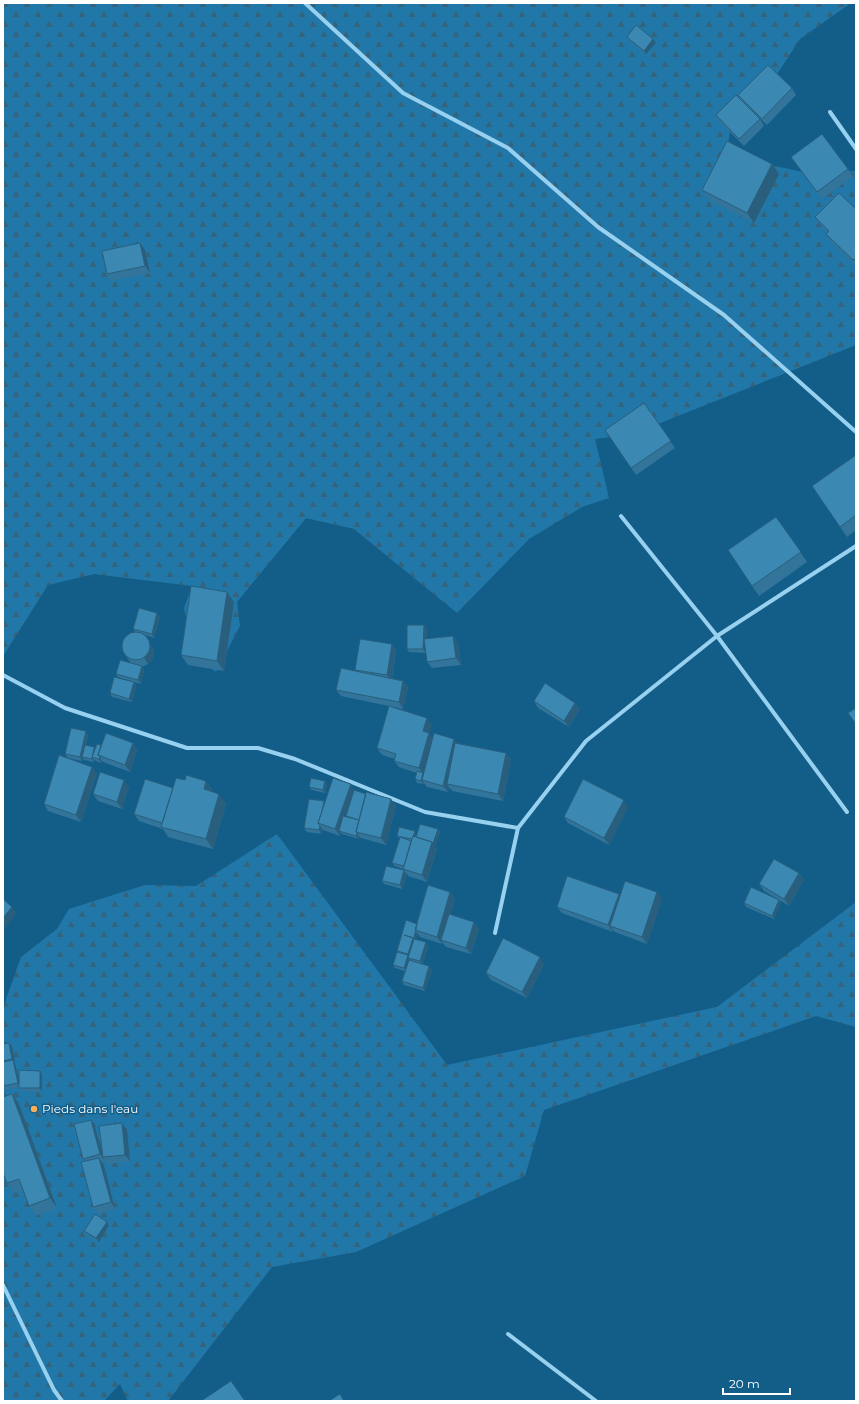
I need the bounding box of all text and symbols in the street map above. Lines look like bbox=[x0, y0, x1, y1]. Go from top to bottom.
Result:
place label: Pieds dans l'eau bbox=[42, 1101, 138, 1116]
marker: Pieds dans l'eau bbox=[29, 1104, 39, 1114]
scale bar bbox=[723, 1370, 790, 1396]
text: 20 m bbox=[729, 1376, 760, 1391]

